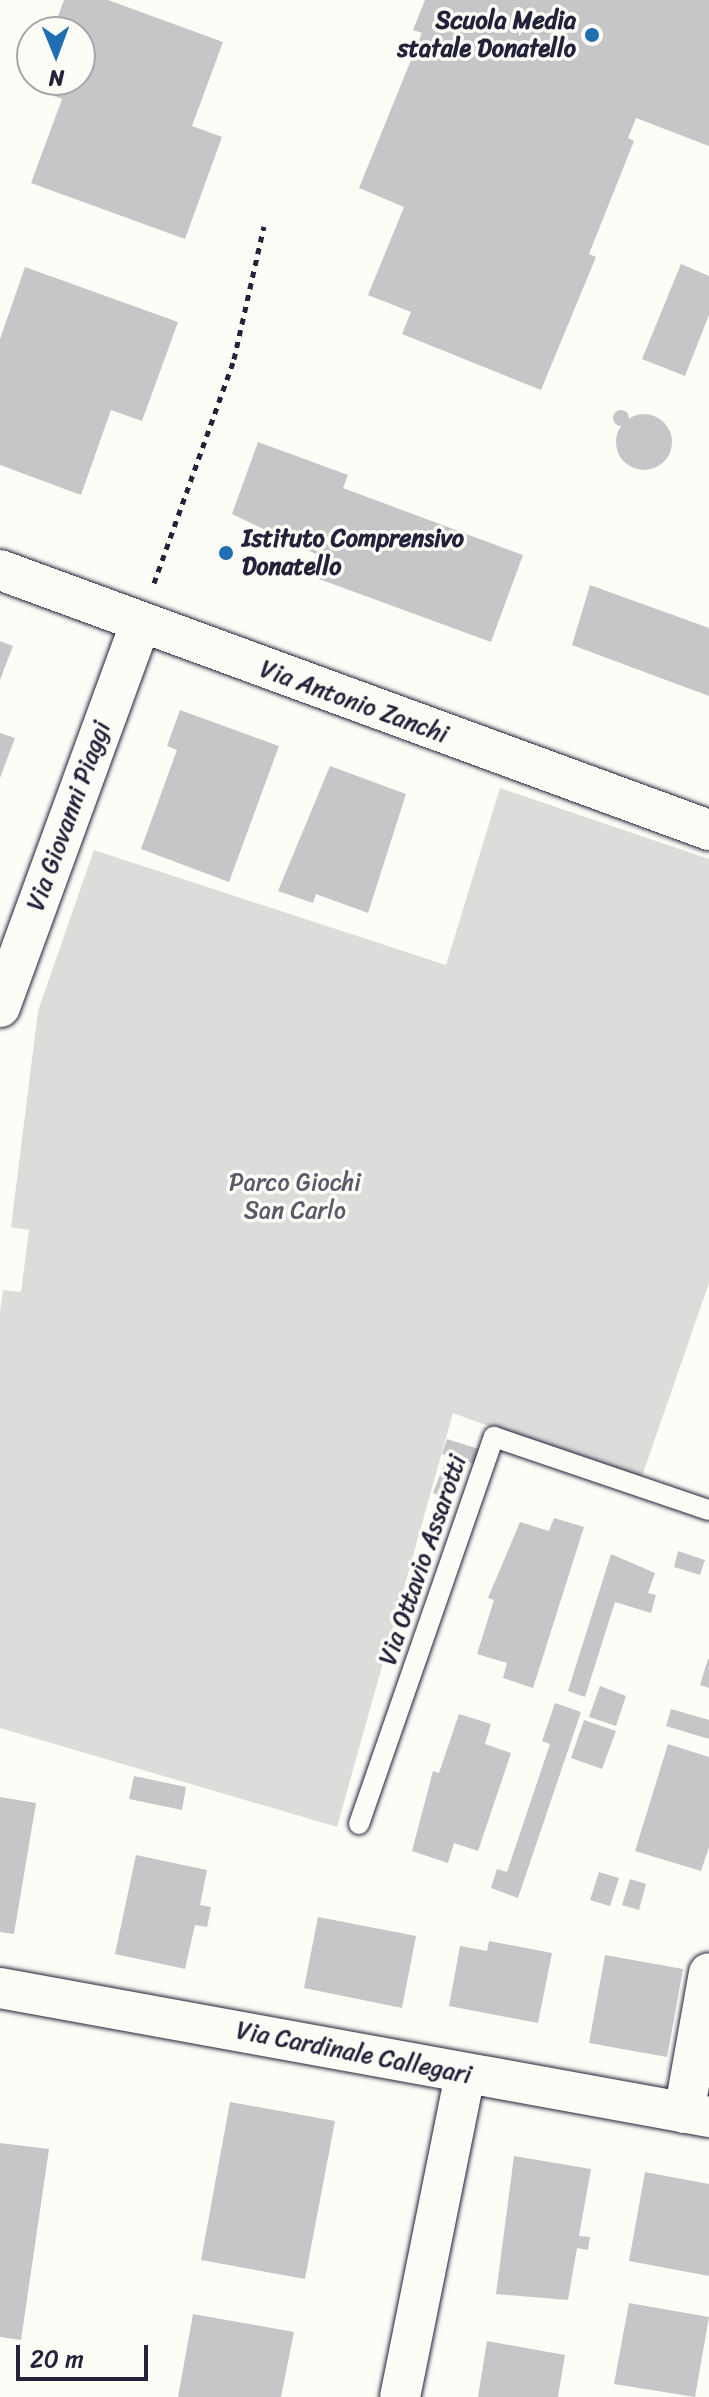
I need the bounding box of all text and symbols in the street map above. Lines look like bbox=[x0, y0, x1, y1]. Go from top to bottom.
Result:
place label: Scuola Media statale Donatello bbox=[397, 7, 576, 63]
north arrow bbox=[16, 16, 96, 96]
marker: Scuola Media statale Donatello bbox=[583, 26, 601, 44]
text: N bbox=[48, 59, 64, 98]
place label: Istituto Comprensivo Donatello bbox=[242, 525, 465, 581]
marker: Istituto Comprensivo Donatello bbox=[217, 544, 235, 562]
street label: Via Antonio Zanchi bbox=[256, 655, 452, 749]
street label: Via Giovanni Piaggi bbox=[21, 718, 117, 914]
park label: Parco Giochi San Carlo bbox=[229, 1169, 361, 1225]
street label: Via Ottavio Assarotti bbox=[373, 1451, 473, 1669]
street label: Via Cardinale Callegari bbox=[234, 2016, 474, 2090]
scale bar bbox=[20, 2329, 152, 2379]
text: 20 m bbox=[30, 2338, 84, 2380]

